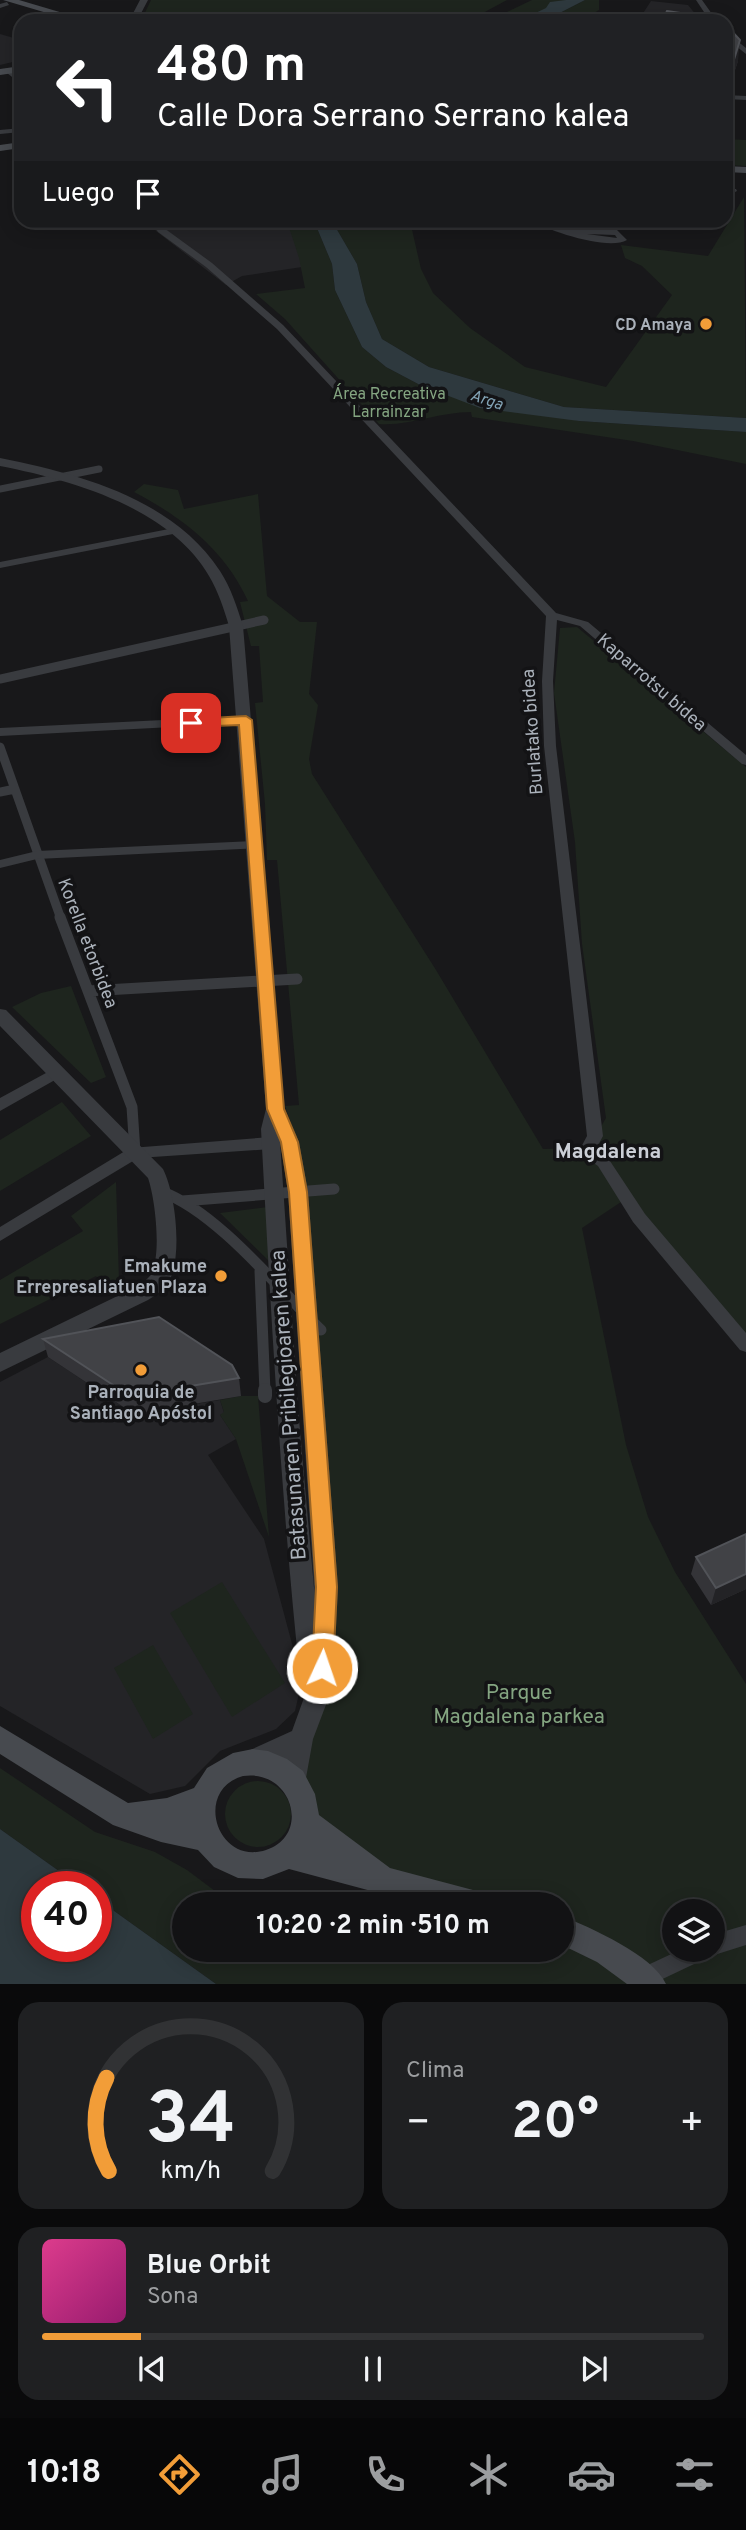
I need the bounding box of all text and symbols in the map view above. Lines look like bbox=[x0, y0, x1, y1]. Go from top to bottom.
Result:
text: 480 m bbox=[157, 37, 306, 99]
icon: left bbox=[42, 42, 133, 133]
text: Calle Dora Serrano Serrano kalea bbox=[157, 98, 629, 138]
icon: arrive bbox=[129, 175, 167, 213]
text: Luego bbox=[42, 178, 115, 211]
place label: CD Amaya bbox=[615, 316, 692, 336]
marker: CD Amaya bbox=[698, 316, 714, 332]
park label: Área Recreativa Larrainzar bbox=[332, 383, 446, 423]
water label: Arga bbox=[468, 386, 506, 416]
street label: Kaparrotsu bidea bbox=[591, 629, 711, 737]
street label: Burlatako bidea bbox=[518, 668, 549, 796]
pin bbox=[161, 693, 221, 753]
icon: arrive bbox=[172, 704, 210, 742]
street label: Korella etorbidea bbox=[51, 875, 122, 1012]
district label: Magdalena bbox=[555, 1139, 661, 1166]
street label: Batasunaren Pribilegioaren kalea bbox=[265, 1249, 314, 1561]
place label: Emakume Errepresaliatuen Plaza bbox=[16, 1256, 207, 1300]
marker: Emakume Errepresaliatuen Plaza bbox=[213, 1268, 229, 1284]
marker: Parroquia de Santiago Apóstol bbox=[133, 1362, 149, 1378]
place label: Parroquia de Santiago Apóstol bbox=[70, 1382, 212, 1426]
position arrow bbox=[285, 1631, 359, 1705]
park label: Parque Magdalena parkea bbox=[433, 1680, 605, 1731]
speed limit sign: 40 bbox=[21, 1871, 112, 1962]
map controls bbox=[662, 1899, 725, 1962]
button: layers bbox=[662, 1899, 725, 1962]
text: 10:20 · 2 min · 510 m bbox=[256, 1910, 490, 1943]
text: Clima bbox=[406, 2057, 464, 2086]
text: 34 bbox=[146, 2078, 236, 2170]
text: 20° bbox=[511, 2091, 599, 2157]
text: − bbox=[406, 2100, 431, 2149]
text: + bbox=[679, 2100, 704, 2149]
text: km/h bbox=[161, 2156, 221, 2188]
text: Blue Orbit bbox=[147, 2250, 271, 2283]
text: Sona bbox=[147, 2283, 198, 2312]
icon: previous bbox=[133, 2350, 171, 2388]
icon: pause bbox=[354, 2350, 392, 2388]
icon: next bbox=[575, 2350, 613, 2388]
icon: directions bbox=[155, 2450, 204, 2499]
icon: music bbox=[258, 2450, 307, 2499]
icon: phone bbox=[361, 2450, 410, 2499]
icon: climate bbox=[464, 2450, 513, 2499]
icon: car bbox=[567, 2450, 616, 2499]
icon: filters bbox=[670, 2450, 719, 2499]
text: 10:18 bbox=[27, 2454, 102, 2494]

